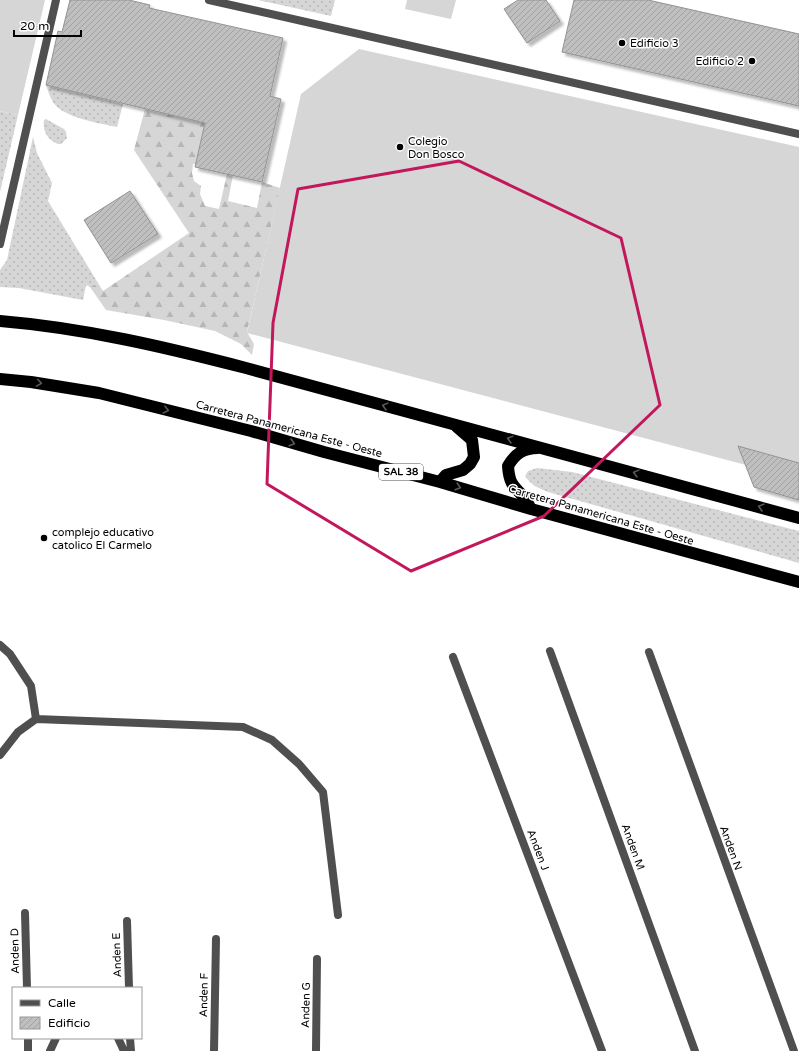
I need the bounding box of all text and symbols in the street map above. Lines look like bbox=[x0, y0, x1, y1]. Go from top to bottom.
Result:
scale bar bbox=[14, 12, 81, 38]
text: 20 m bbox=[20, 19, 49, 33]
place label: Edificio 3 bbox=[630, 37, 679, 50]
marker: Edificio 3 bbox=[617, 38, 627, 48]
place label: Edificio 2 bbox=[695, 55, 744, 68]
marker: Edificio 2 bbox=[747, 56, 757, 66]
place label: Colegio Don Bosco bbox=[408, 135, 465, 161]
marker: Colegio Don Bosco bbox=[395, 142, 405, 152]
one-way arrow bbox=[36, 378, 42, 387]
street label: Carretera Panamericana Este - Oeste bbox=[194, 398, 384, 460]
one-way arrow bbox=[382, 402, 388, 410]
one-way arrow bbox=[163, 406, 169, 414]
one-way arrow bbox=[507, 436, 514, 444]
one-way arrow bbox=[288, 438, 295, 447]
road number: SAL 38 bbox=[379, 464, 423, 480]
one-way arrow bbox=[633, 470, 639, 478]
one-way arrow bbox=[454, 482, 461, 491]
street label: Carretera Panamericana Este - Oeste bbox=[507, 482, 695, 548]
one-way arrow bbox=[758, 504, 765, 512]
place label: complejo educativo catolico El Carmelo bbox=[52, 526, 154, 552]
marker: complejo educativo catolico El Carmelo bbox=[39, 533, 49, 543]
street label: Anden M bbox=[619, 822, 647, 872]
street label: Anden N bbox=[717, 824, 745, 872]
street label: Anden J bbox=[524, 828, 552, 872]
street label: Anden D bbox=[8, 928, 22, 974]
street label: Anden E bbox=[110, 932, 124, 978]
street label: Anden F bbox=[197, 972, 211, 1017]
street label: Anden G bbox=[299, 982, 313, 1028]
legend bbox=[12, 987, 142, 1039]
text: Calle bbox=[48, 996, 76, 1010]
text: Edificio bbox=[48, 1016, 90, 1030]

